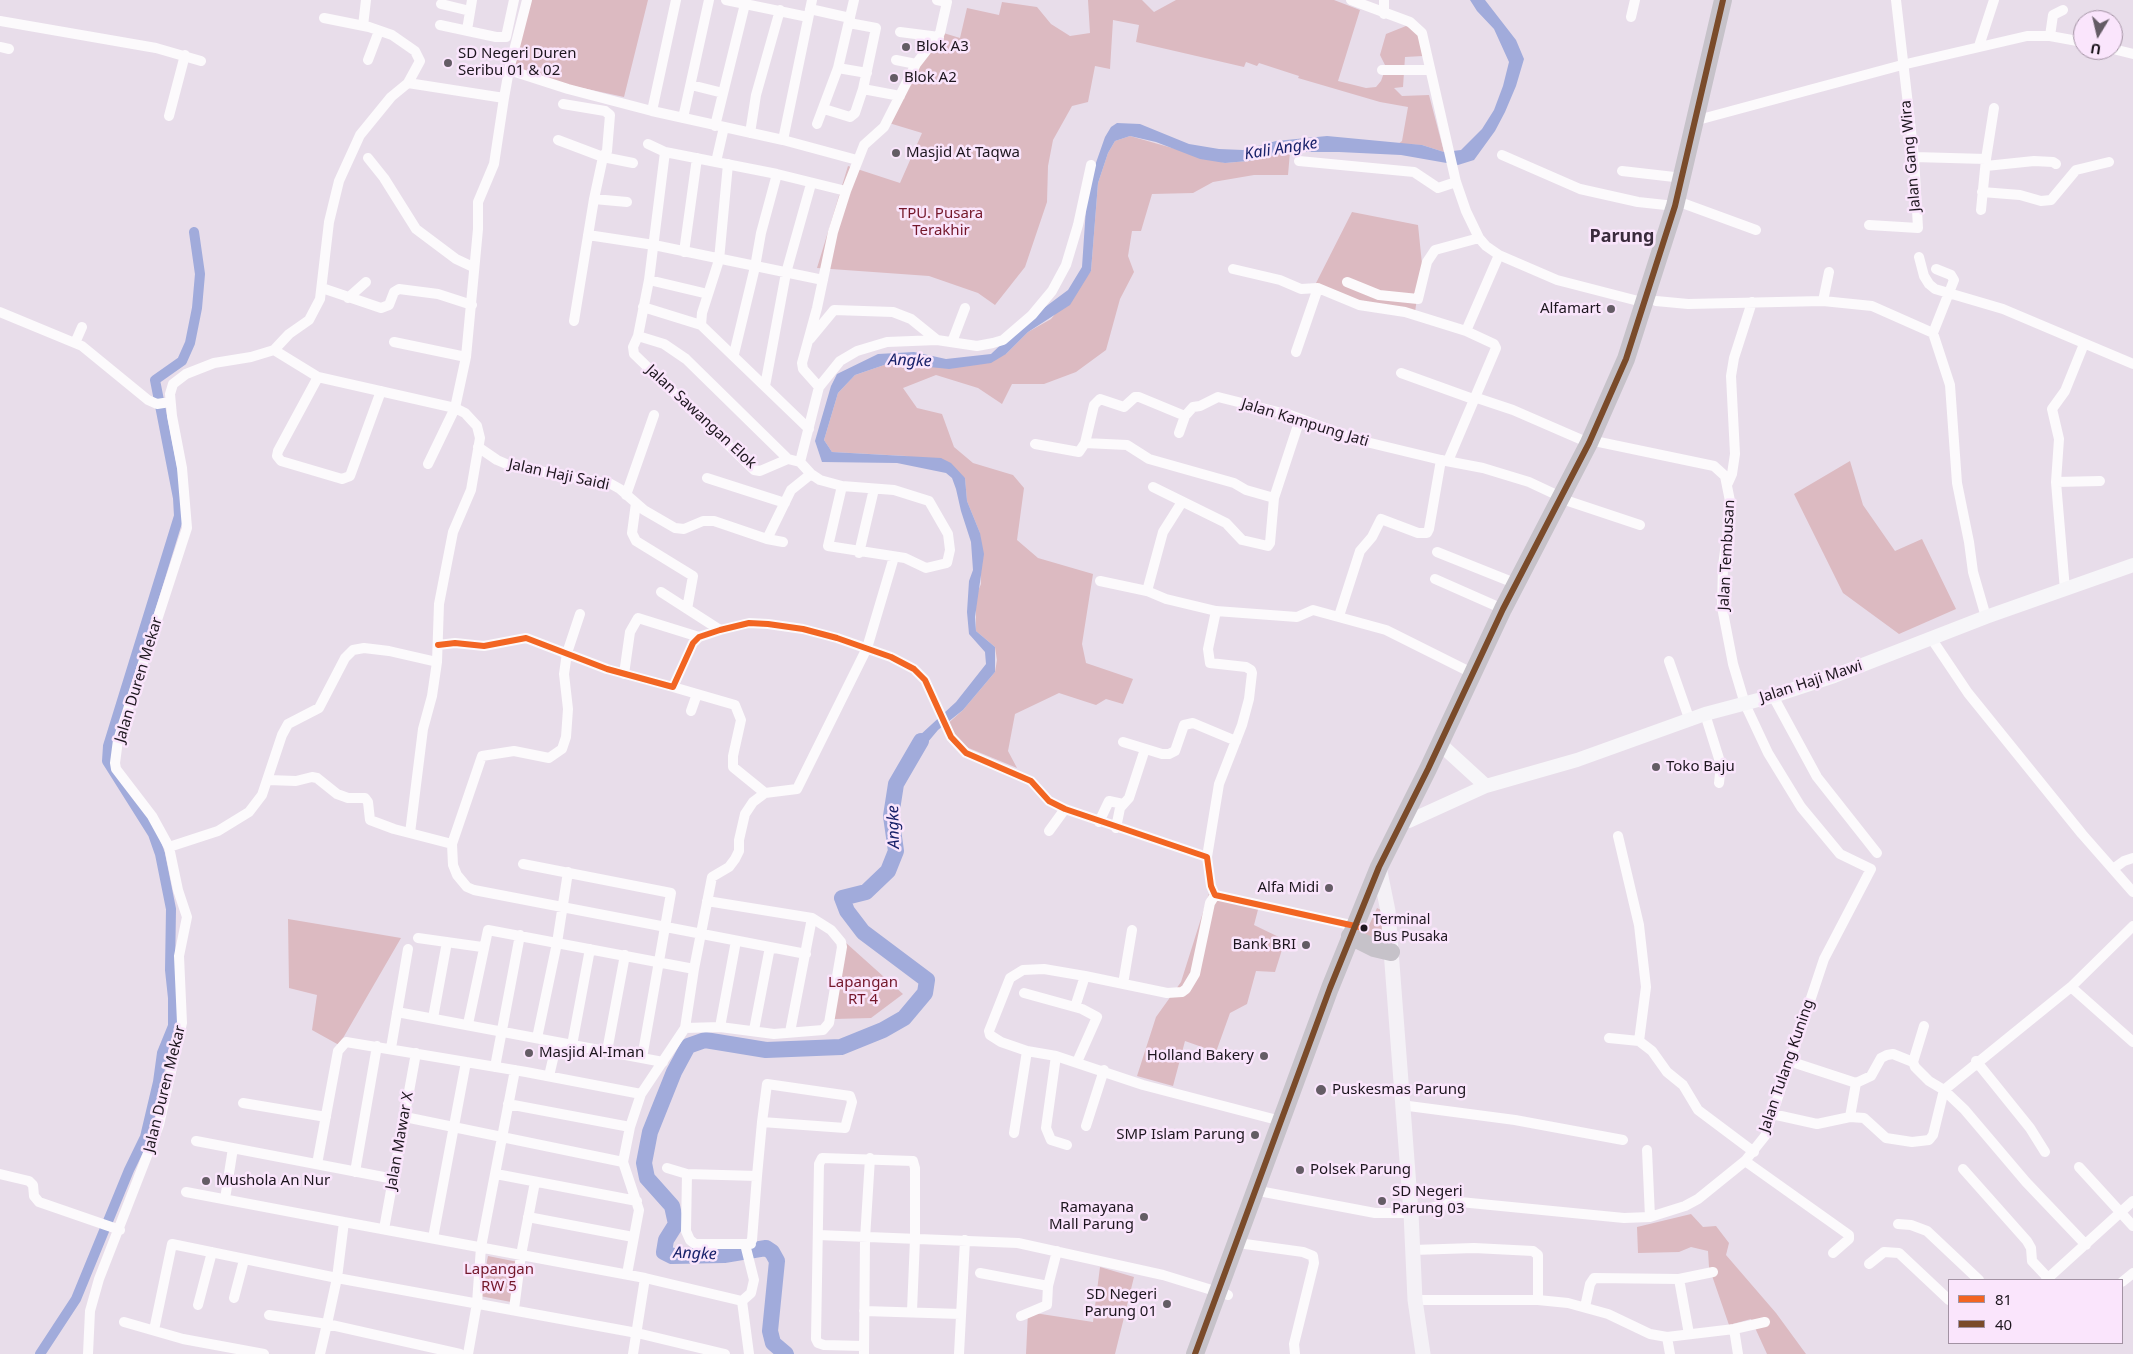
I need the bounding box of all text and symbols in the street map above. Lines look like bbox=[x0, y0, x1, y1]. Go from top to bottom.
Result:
north arrow bbox=[2073, 10, 2123, 60]
place label: Blok A3 bbox=[916, 38, 969, 56]
text: U bbox=[2089, 39, 2102, 60]
marker: Blok A3 bbox=[900, 41, 912, 53]
place label: SD Negeri Duren Seribu 01 & 02 bbox=[458, 45, 576, 80]
marker: SD Negeri Duren Seribu 01 & 02 bbox=[442, 57, 454, 69]
place label: Blok A2 bbox=[904, 69, 957, 87]
marker: Blok A2 bbox=[888, 72, 900, 84]
street label: Jalan Gang Wira bbox=[1897, 100, 1925, 212]
water label: Kali Angke bbox=[1243, 134, 1319, 164]
place label: Masjid At Taqwa bbox=[906, 144, 1020, 162]
marker: Masjid At Taqwa bbox=[890, 147, 902, 159]
park label: TPU. Pusara Terakhir bbox=[899, 205, 983, 240]
district label: Parung bbox=[1590, 226, 1654, 248]
place label: Alfamart bbox=[1540, 300, 1601, 318]
marker: Alfamart bbox=[1605, 303, 1617, 315]
water label: Angke bbox=[888, 351, 932, 371]
street label: Jalan Sawangan Elok bbox=[642, 361, 760, 473]
street label: Jalan Kampung Jati bbox=[1239, 395, 1371, 451]
street label: Jalan Haji Saidi bbox=[507, 456, 611, 494]
street label: Jalan Tembusan bbox=[1715, 499, 1739, 611]
street label: Jalan Duren Mekar bbox=[111, 615, 167, 745]
street label: Jalan Haji Mawi bbox=[1757, 657, 1865, 707]
place label: Toko Baju bbox=[1666, 758, 1735, 776]
marker: Toko Baju bbox=[1650, 761, 1662, 773]
water label: Angke bbox=[884, 805, 904, 849]
place label: Alfa Midi bbox=[1258, 879, 1319, 897]
marker: Alfa Midi bbox=[1323, 882, 1335, 894]
place label: Terminal Bus Pusaka bbox=[1373, 912, 1448, 944]
marker: Terminal Bus Pusaka bbox=[1359, 923, 1369, 933]
place label: Bank BRI bbox=[1232, 936, 1296, 954]
marker: Bank BRI bbox=[1300, 939, 1312, 951]
park label: Lapangan RT 4 bbox=[828, 974, 898, 1009]
street label: Jalan Tulang Kuning bbox=[1756, 997, 1818, 1135]
street label: Jalan Duren Mekar bbox=[140, 1024, 190, 1154]
place label: Masjid Al-Iman bbox=[539, 1044, 644, 1062]
marker: Masjid Al-Iman bbox=[523, 1047, 535, 1059]
place label: Holland Bakery bbox=[1147, 1047, 1254, 1065]
marker: Holland Bakery bbox=[1258, 1050, 1270, 1062]
place label: Puskesmas Parung bbox=[1332, 1081, 1466, 1099]
marker: Puskesmas Parung bbox=[1314, 1083, 1328, 1097]
street label: Jalan Mawar X bbox=[383, 1091, 417, 1191]
place label: SMP Islam Parung bbox=[1116, 1126, 1245, 1144]
marker: SMP Islam Parung bbox=[1249, 1129, 1261, 1141]
place label: Polsek Parung bbox=[1310, 1161, 1411, 1179]
marker: Polsek Parung bbox=[1294, 1164, 1306, 1176]
place label: Mushola An Nur bbox=[216, 1172, 330, 1190]
marker: Mushola An Nur bbox=[200, 1175, 212, 1187]
place label: SD Negeri Parung 03 bbox=[1392, 1183, 1465, 1218]
marker: SD Negeri Parung 03 bbox=[1376, 1195, 1388, 1207]
place label: Ramayana Mall Parung bbox=[1049, 1199, 1134, 1234]
marker: Ramayana Mall Parung bbox=[1138, 1211, 1150, 1223]
water label: Angke bbox=[673, 1244, 717, 1264]
park label: Lapangan RW 5 bbox=[464, 1261, 534, 1296]
legend bbox=[1948, 1279, 2123, 1344]
place label: SD Negeri Parung 01 bbox=[1084, 1286, 1157, 1321]
text: 81 bbox=[1995, 1289, 2012, 1309]
marker: SD Negeri Parung 01 bbox=[1161, 1298, 1173, 1310]
text: 40 bbox=[1995, 1314, 2012, 1334]

